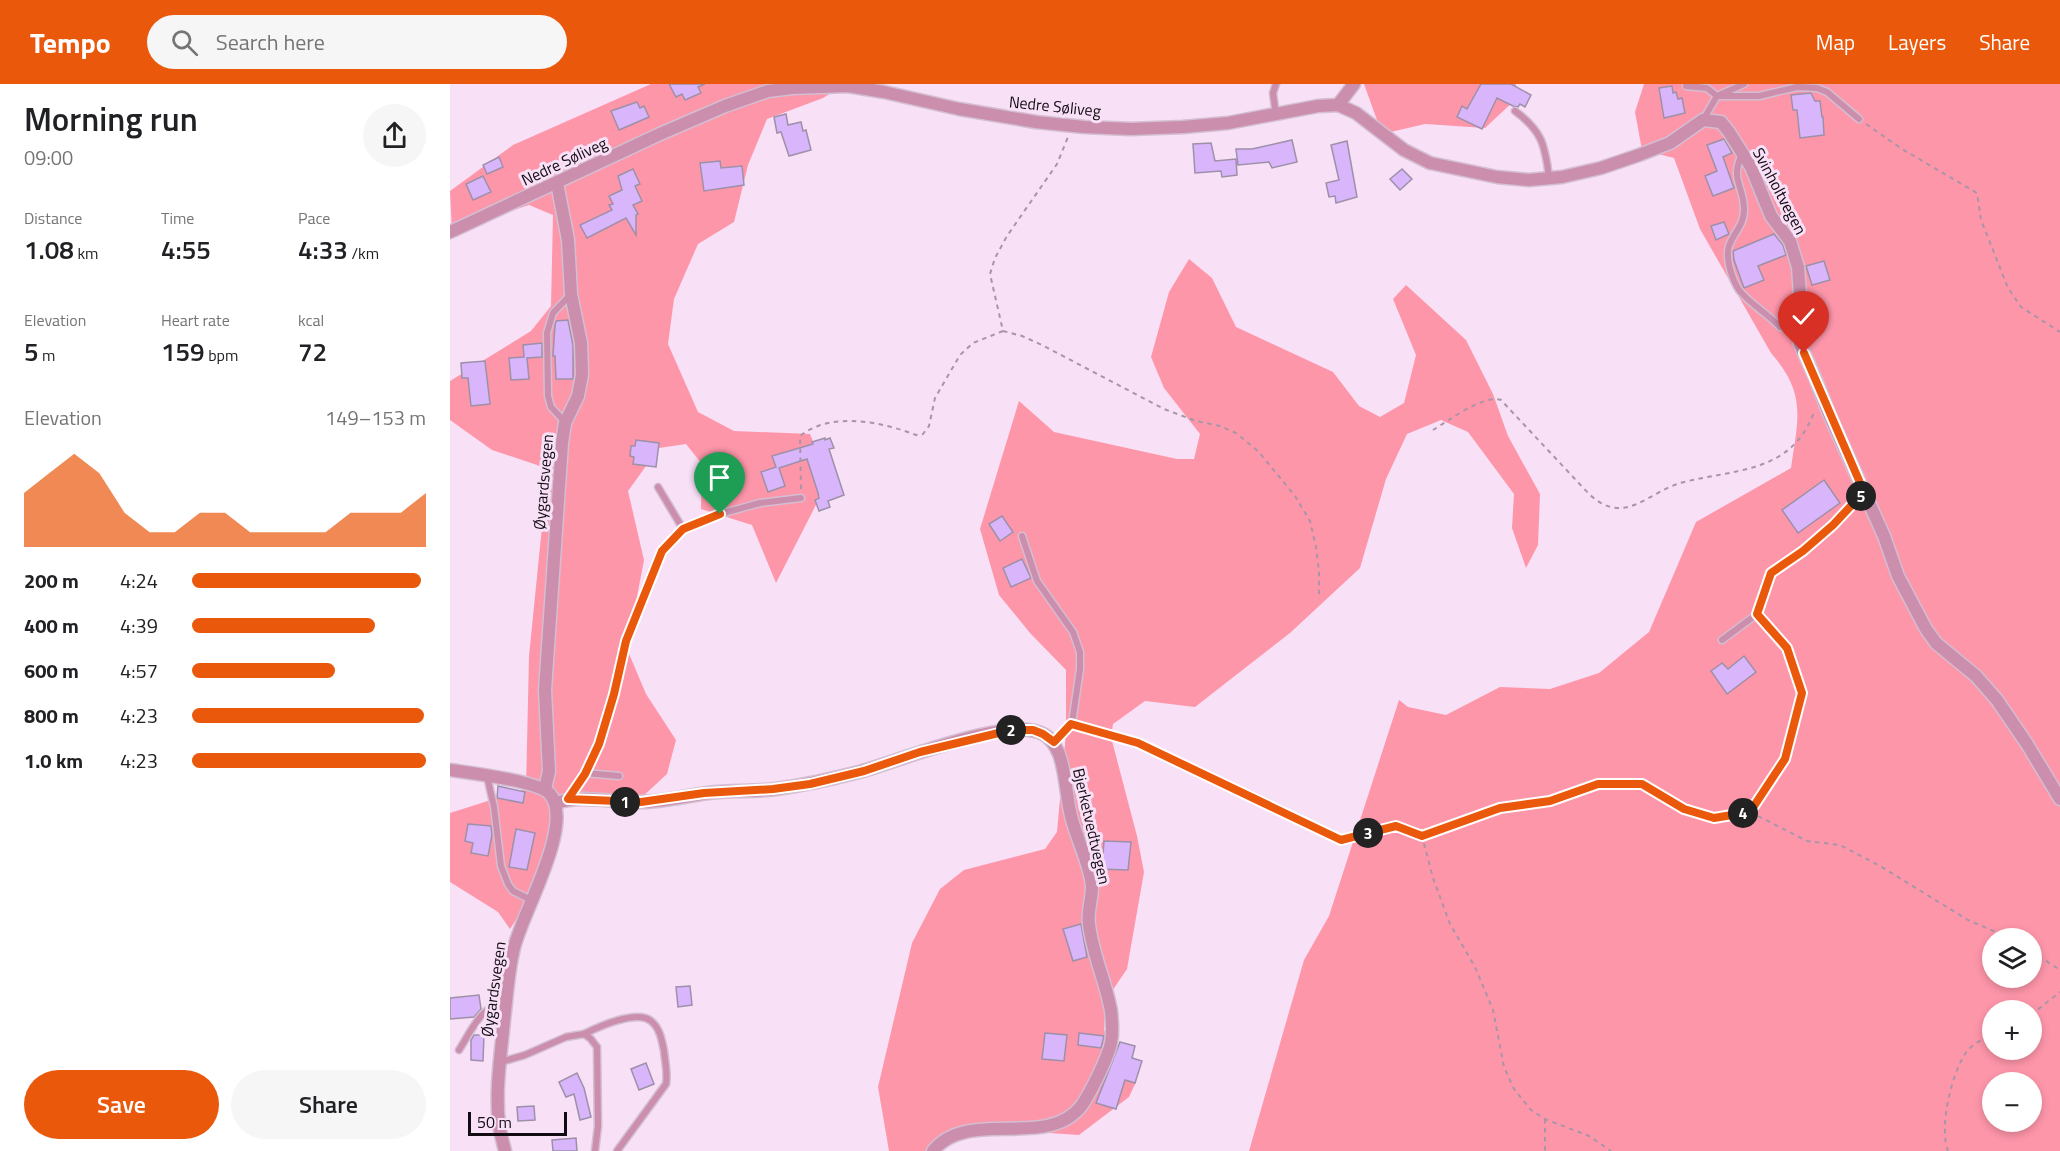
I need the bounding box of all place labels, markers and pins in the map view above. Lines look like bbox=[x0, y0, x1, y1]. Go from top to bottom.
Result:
pin bbox=[1778, 291, 1829, 353]
pin bbox=[694, 452, 745, 514]
pin: 5 bbox=[1846, 481, 1876, 511]
pin: 2 bbox=[996, 715, 1026, 745]
pin: 1 bbox=[610, 787, 640, 817]
pin: 4 bbox=[1728, 798, 1758, 828]
pin: 3 bbox=[1353, 818, 1383, 848]

